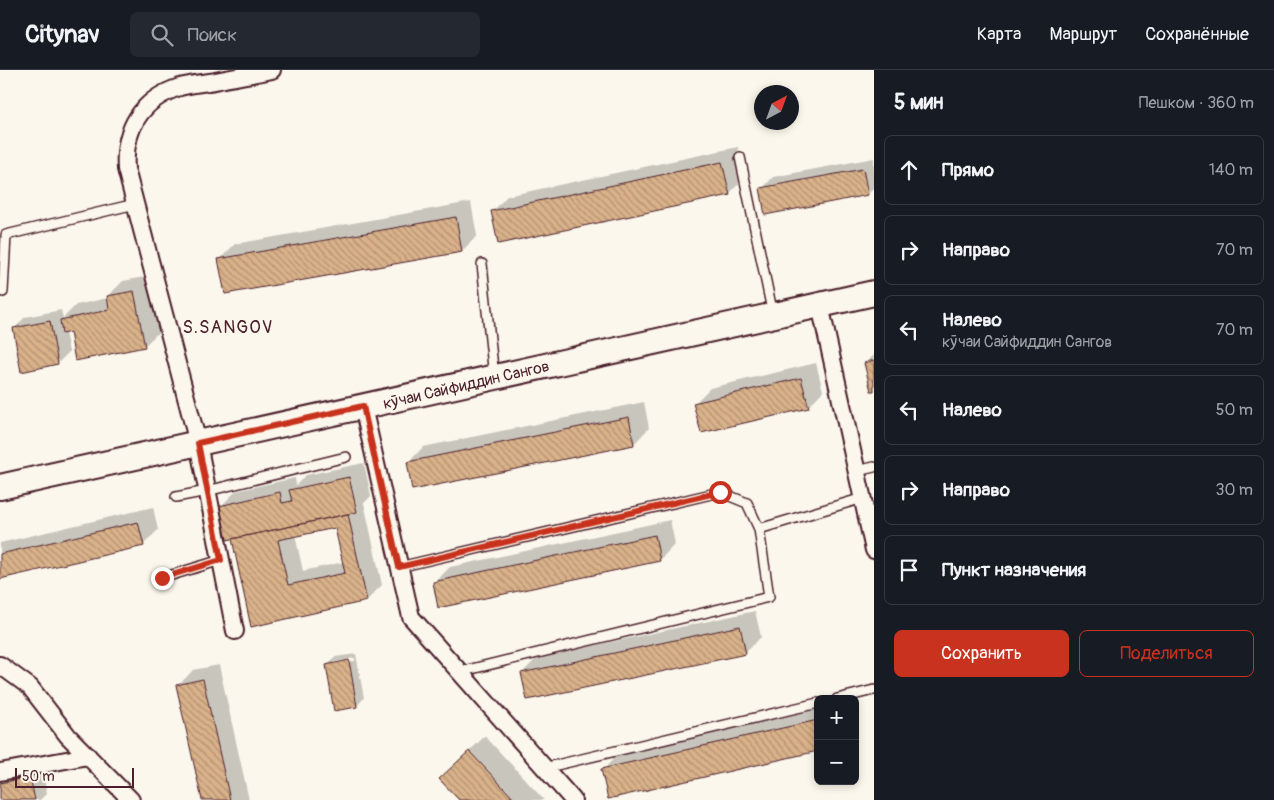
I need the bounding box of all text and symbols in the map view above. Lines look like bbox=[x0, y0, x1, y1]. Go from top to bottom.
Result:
search box bbox=[130, 12, 480, 57]
text: Citynav bbox=[25, 20, 100, 49]
icon: search bbox=[148, 21, 176, 49]
text: Поиск bbox=[188, 23, 237, 47]
text: Карта bbox=[977, 23, 1021, 46]
text: Маршрут bbox=[1049, 23, 1117, 46]
text: Сохранённые bbox=[1145, 23, 1249, 46]
north arrow bbox=[754, 85, 799, 130]
text: 5 мин bbox=[894, 89, 944, 116]
text: Пешком · 360 m bbox=[1139, 93, 1254, 113]
icon: ahead bbox=[895, 156, 923, 184]
text: Прямо bbox=[942, 158, 994, 182]
text: 140 m bbox=[1209, 160, 1253, 180]
icon: right bbox=[895, 236, 923, 264]
text: Направо bbox=[942, 238, 1010, 262]
text: 70 m bbox=[1216, 240, 1253, 260]
text: Налево bbox=[942, 308, 1002, 332]
district label: S.SANGOV bbox=[183, 316, 273, 339]
icon: left bbox=[895, 316, 923, 344]
text: 70 m bbox=[1216, 320, 1253, 340]
text: кӯчаи Сайфиддин Сангов bbox=[942, 332, 1112, 352]
street label: кӯчаи Сайфиддин Сангов bbox=[381, 356, 551, 414]
icon: left bbox=[895, 396, 923, 424]
text: Налево bbox=[942, 398, 1002, 422]
text: 50 m bbox=[1216, 400, 1253, 420]
icon: right bbox=[895, 476, 923, 504]
text: Направо bbox=[942, 478, 1010, 502]
text: 30 m bbox=[1215, 480, 1253, 500]
route start bbox=[709, 481, 732, 504]
icon: arrive bbox=[895, 556, 923, 584]
text: Пункт назначения bbox=[942, 558, 1086, 582]
route end bbox=[151, 567, 174, 590]
button: Сохранить bbox=[894, 630, 1069, 677]
button: Поделиться bbox=[1079, 630, 1254, 677]
map controls bbox=[814, 695, 859, 785]
button: + bbox=[814, 695, 859, 740]
button: − bbox=[814, 740, 859, 785]
scale bar bbox=[15, 765, 134, 788]
text: 50 m bbox=[22, 768, 55, 785]

